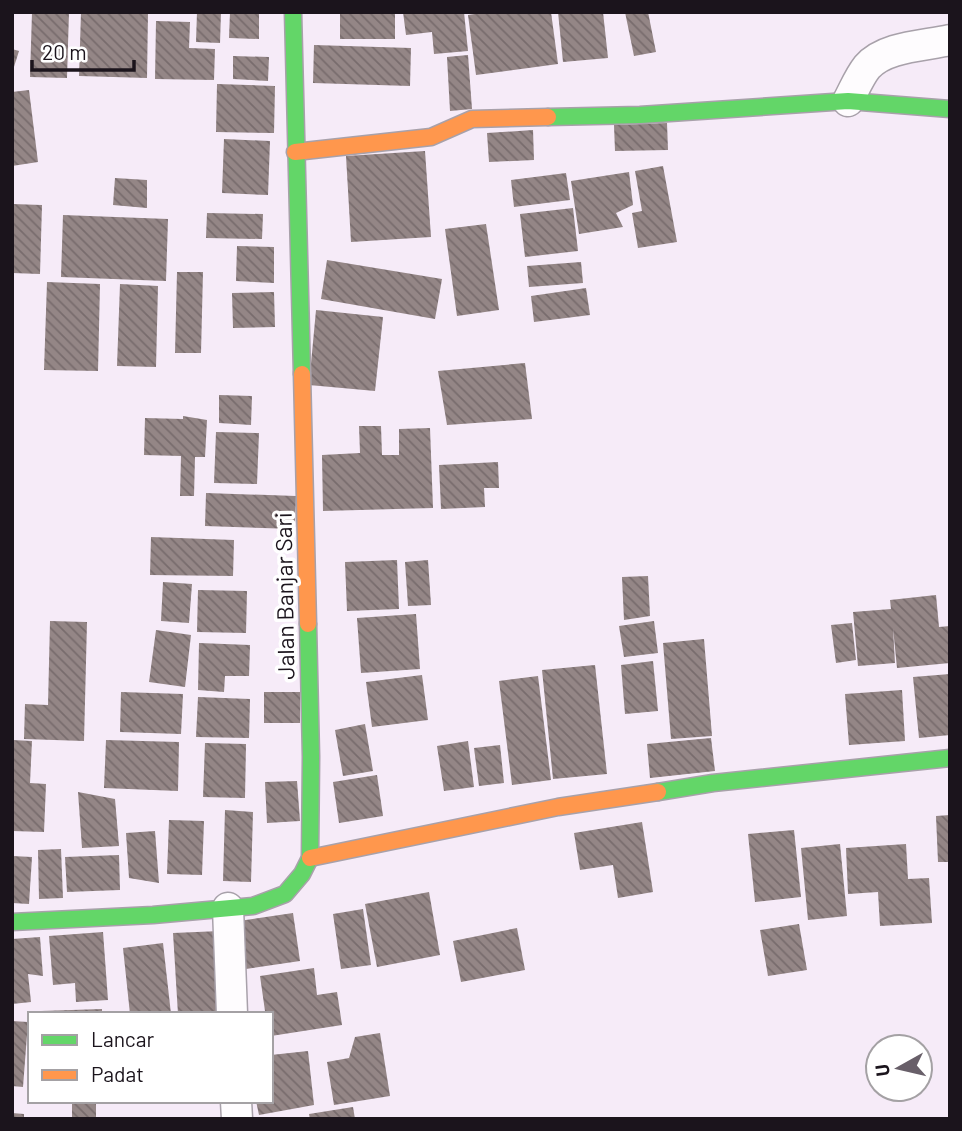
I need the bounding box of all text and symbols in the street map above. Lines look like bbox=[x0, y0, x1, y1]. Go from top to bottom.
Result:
scale bar bbox=[32, 28, 133, 72]
text: 20 m bbox=[42, 39, 87, 64]
street label: Jalan Banjar Sari bbox=[269, 512, 299, 680]
legend bbox=[28, 1012, 273, 1103]
text: Lancar bbox=[91, 1026, 154, 1051]
north arrow bbox=[864, 1033, 934, 1103]
text: Padat bbox=[91, 1061, 144, 1086]
text: U bbox=[869, 1063, 894, 1078]

